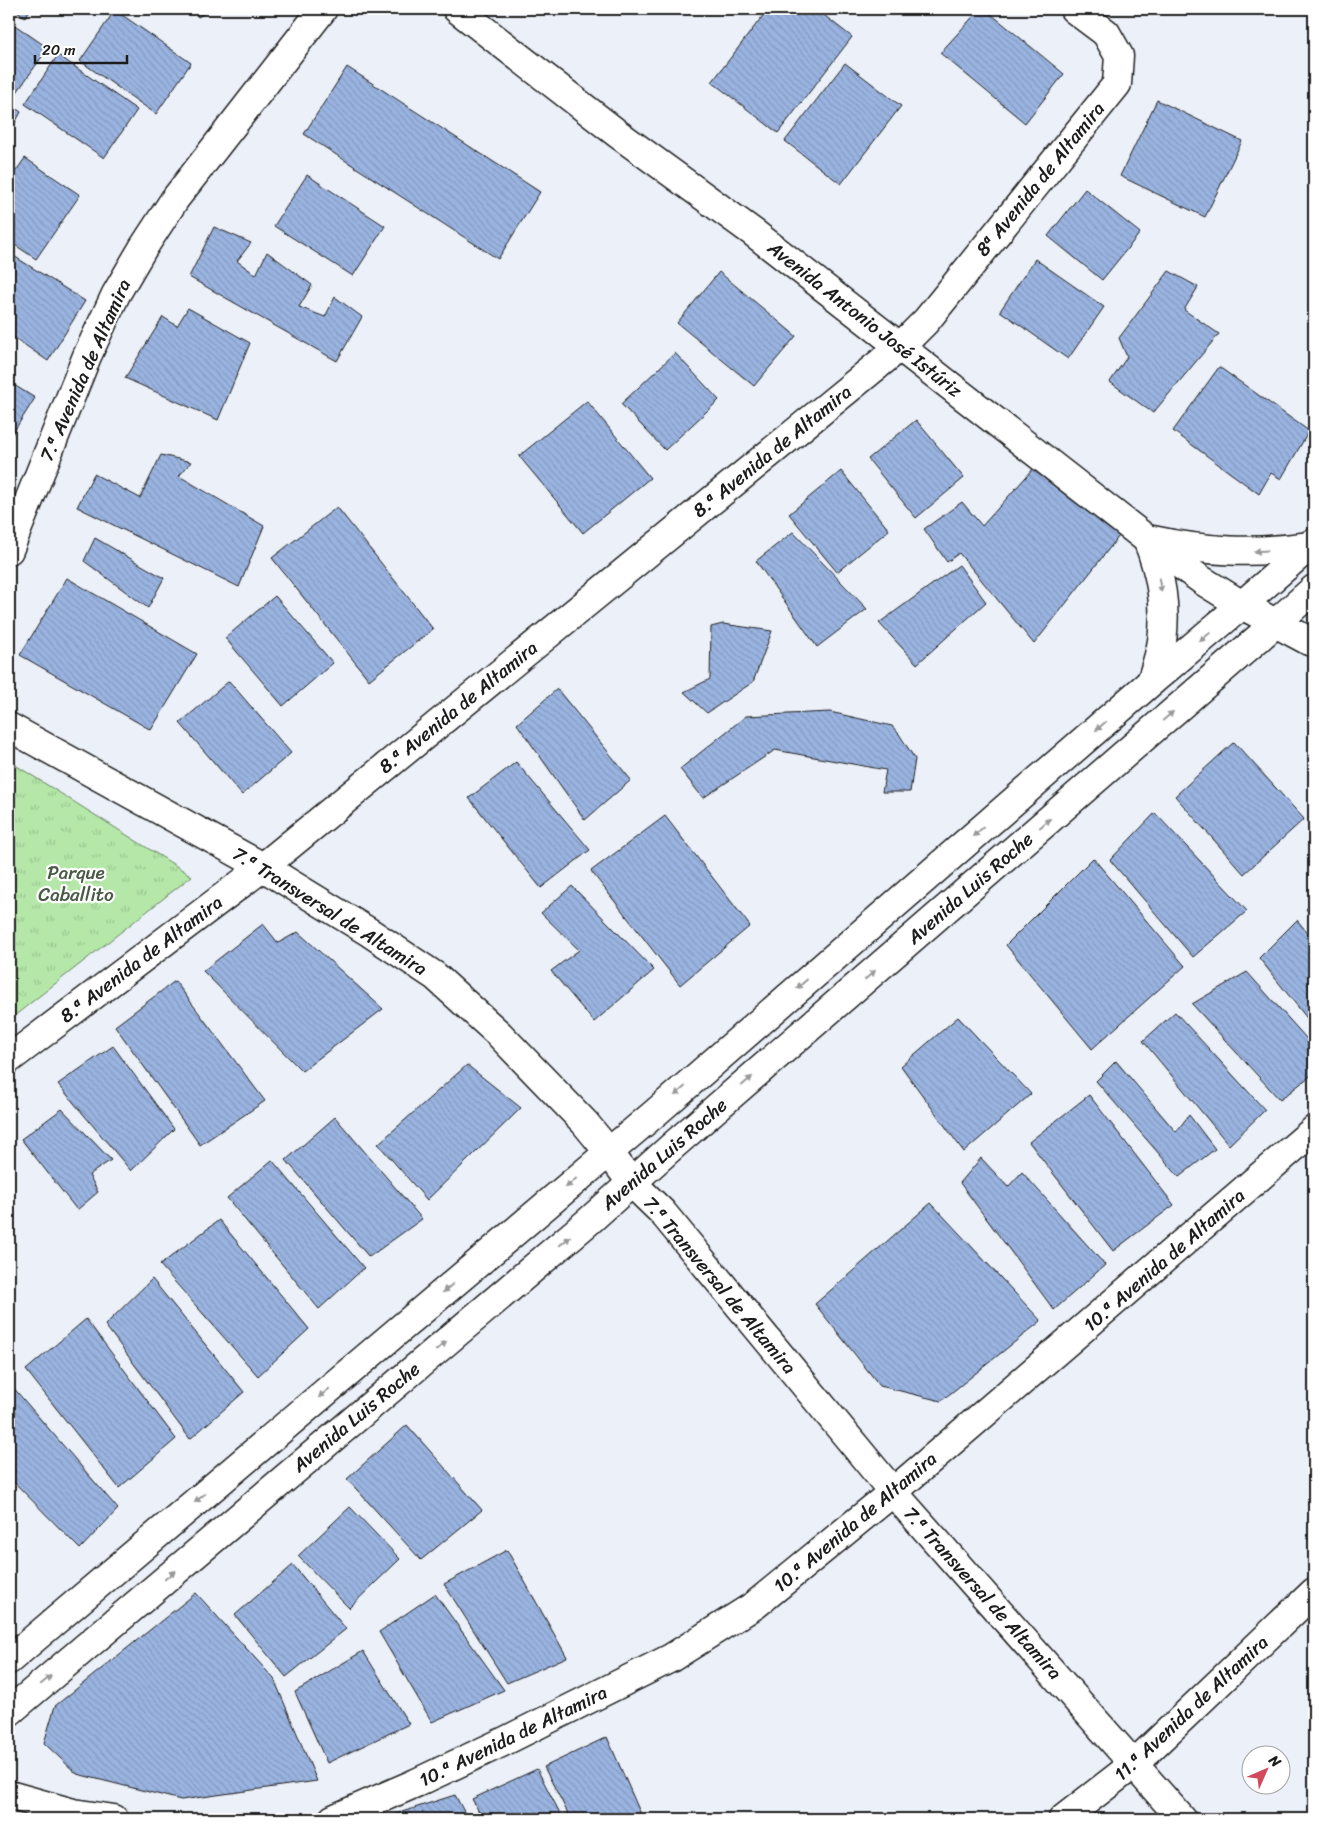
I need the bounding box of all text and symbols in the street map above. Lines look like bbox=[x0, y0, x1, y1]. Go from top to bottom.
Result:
scale bar bbox=[35, 32, 128, 64]
text: 20 m bbox=[42, 37, 76, 63]
street label: 8ª Avenida de Altamira bbox=[967, 94, 1113, 264]
street label: Avenida Antonio José Istúriz bbox=[760, 232, 970, 406]
street label: 7.ª Avenida de Altamira bbox=[30, 273, 140, 467]
street label: 8.ª Avenida de Altamira bbox=[685, 376, 859, 526]
one-way arrow bbox=[1252, 548, 1268, 556]
one-way arrow bbox=[1157, 578, 1165, 594]
one-way arrow bbox=[1199, 631, 1212, 642]
street label: 8.ª Avenida de Altamira bbox=[371, 632, 545, 782]
one-way arrow bbox=[1162, 711, 1175, 722]
one-way arrow bbox=[1095, 720, 1107, 731]
one-way arrow bbox=[1039, 817, 1052, 828]
street label: Avenida Luis Roche bbox=[898, 823, 1041, 953]
one-way arrow bbox=[973, 826, 985, 838]
street label: 7.ª Transversal de Altamira bbox=[226, 837, 434, 985]
park label: Parque Caballito bbox=[38, 856, 114, 911]
street label: 8.ª Avenida de Altamira bbox=[52, 886, 230, 1032]
one-way arrow bbox=[863, 969, 875, 981]
one-way arrow bbox=[796, 979, 809, 990]
one-way arrow bbox=[740, 1076, 753, 1087]
one-way arrow bbox=[674, 1085, 686, 1097]
street label: Avenida Luis Roche bbox=[592, 1089, 735, 1219]
one-way arrow bbox=[566, 1177, 578, 1189]
street label: 10.ª Avenida de Altamira bbox=[1075, 1180, 1253, 1340]
street label: 7.ª Transversal de Altamira bbox=[635, 1188, 805, 1382]
one-way arrow bbox=[558, 1235, 571, 1246]
one-way arrow bbox=[442, 1282, 454, 1294]
one-way arrow bbox=[434, 1340, 447, 1351]
street label: Avenida Luis Roche bbox=[284, 1353, 428, 1481]
one-way arrow bbox=[317, 1388, 330, 1399]
street label: 10.ª Avenida de Altamira bbox=[765, 1443, 945, 1601]
one-way arrow bbox=[193, 1493, 206, 1504]
street label: 7.ª Transversal de Altamira bbox=[896, 1498, 1071, 1688]
one-way arrow bbox=[163, 1569, 175, 1581]
street label: 11.ª Avenida de Altamira bbox=[1106, 1627, 1277, 1789]
one-way arrow bbox=[39, 1675, 52, 1686]
street label: 10.ª Avenida de Altamira bbox=[413, 1676, 613, 1796]
north arrow bbox=[1240, 1746, 1290, 1796]
text: N bbox=[1262, 1748, 1287, 1774]

